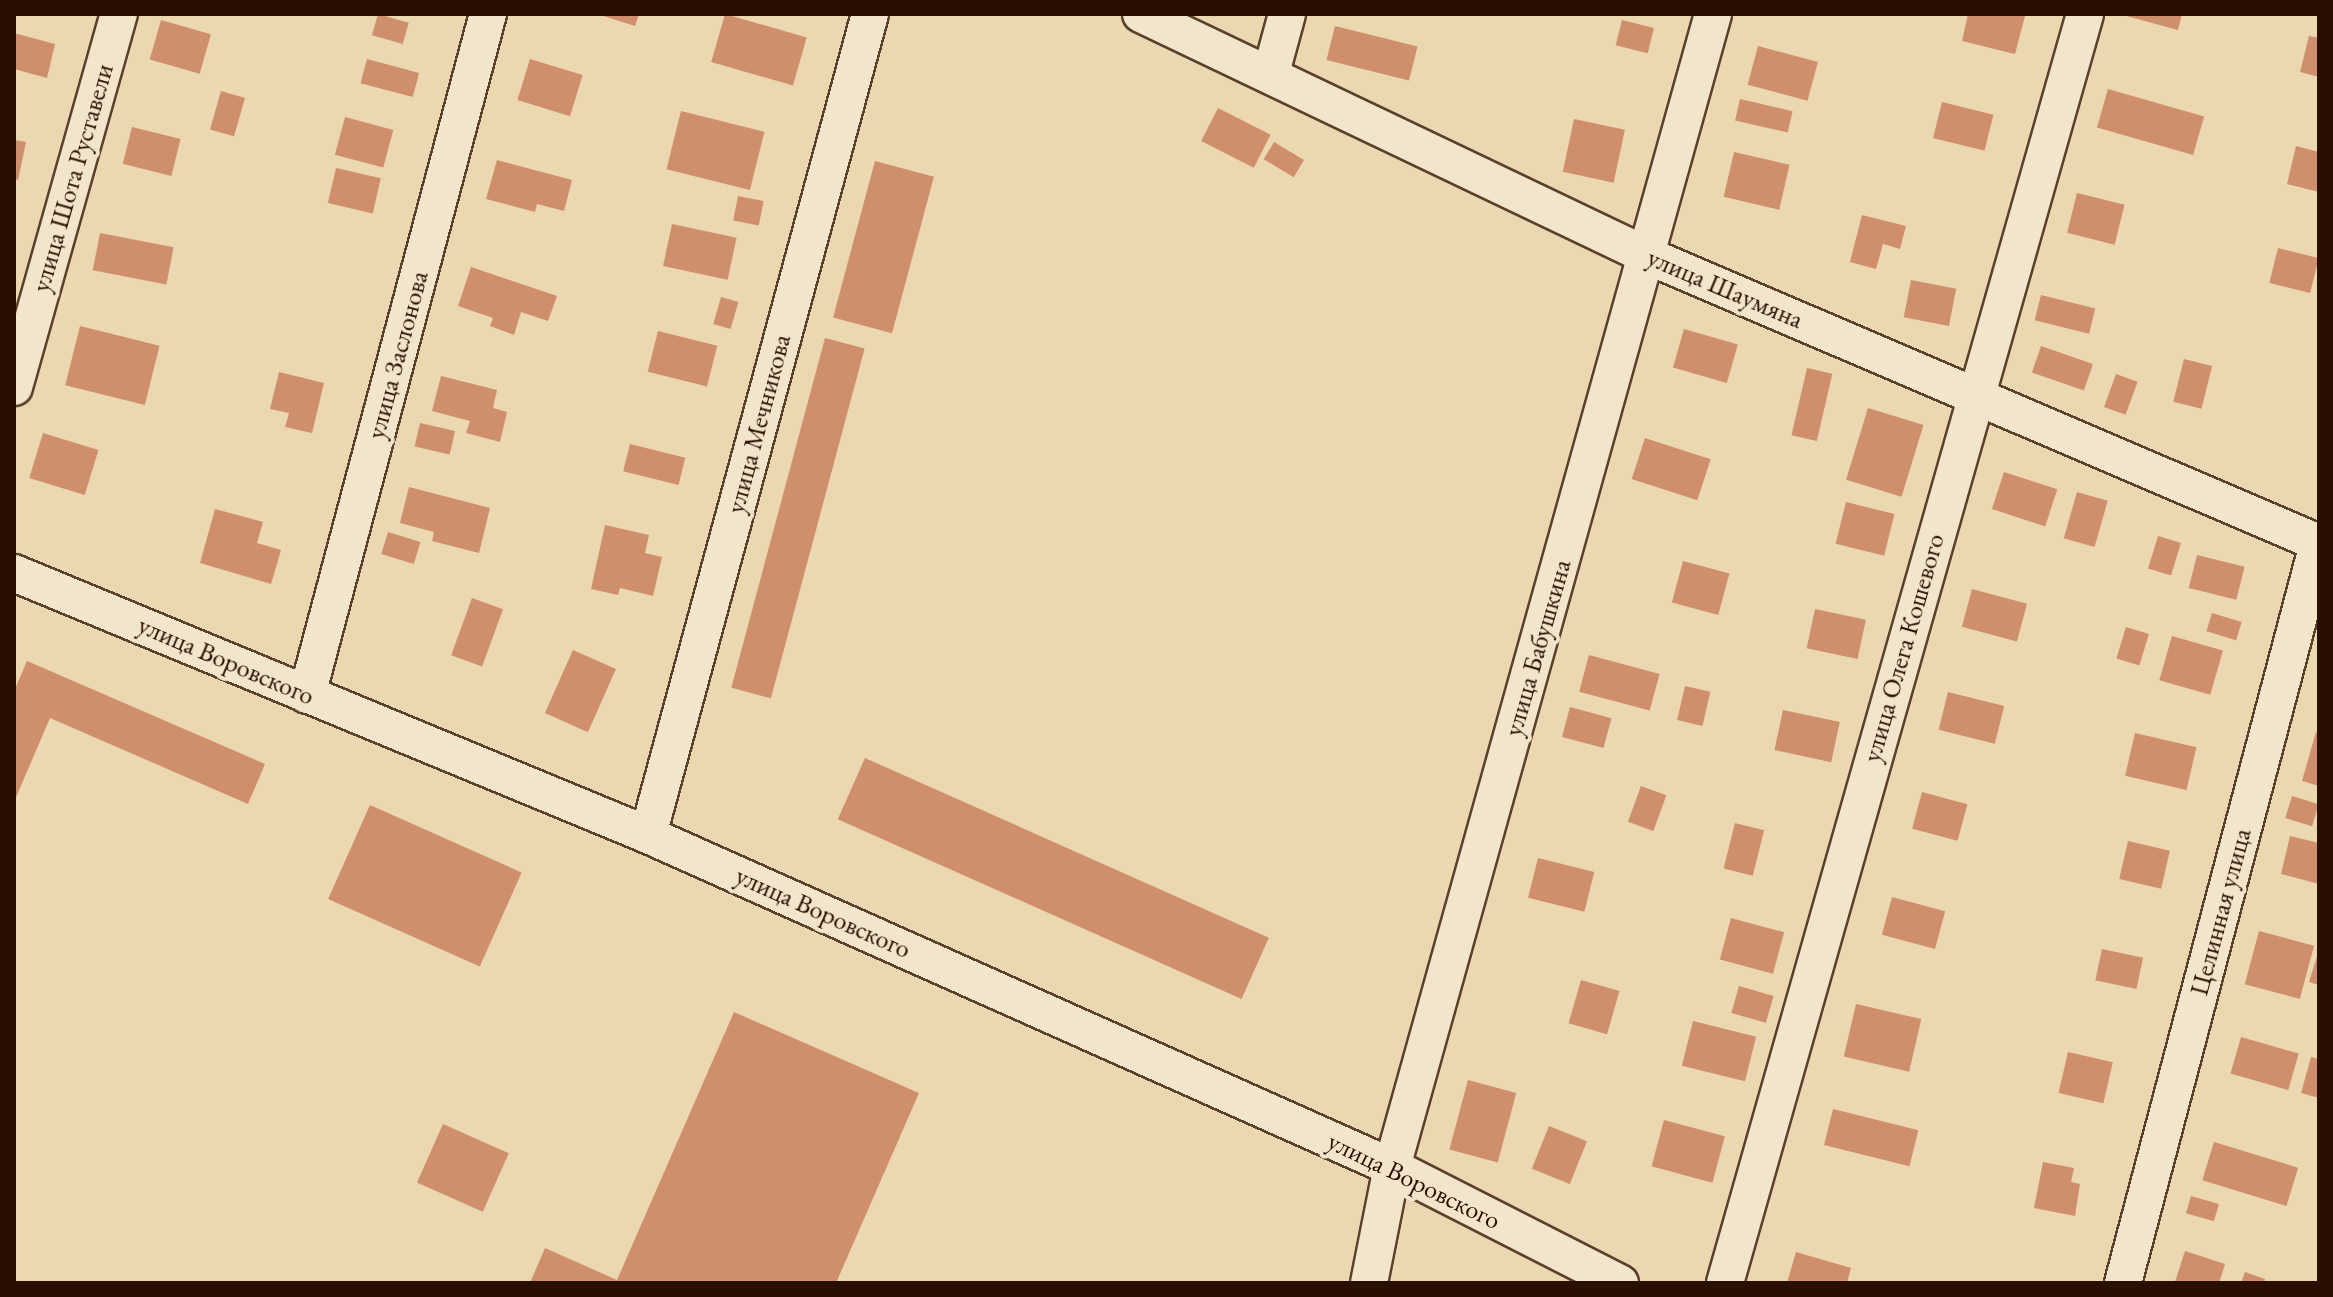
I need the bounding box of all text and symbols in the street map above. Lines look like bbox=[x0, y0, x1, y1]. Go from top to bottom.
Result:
street label: улица Шота Руставели bbox=[25, 60, 121, 296]
street label: улица Шаумяна bbox=[1642, 242, 1808, 336]
street label: улица Заслонова bbox=[361, 268, 435, 442]
street label: улица Мечникова bbox=[720, 331, 798, 517]
street label: улица Олега Кошевого bbox=[1856, 530, 1952, 766]
street label: улица Бабушкина bbox=[1498, 556, 1578, 740]
street label: улица Воровского bbox=[133, 610, 319, 712]
street label: Целинная улица bbox=[2184, 825, 2258, 999]
street label: улица Воровского bbox=[731, 860, 915, 966]
street label: улица Воровского bbox=[1322, 1126, 1506, 1236]

